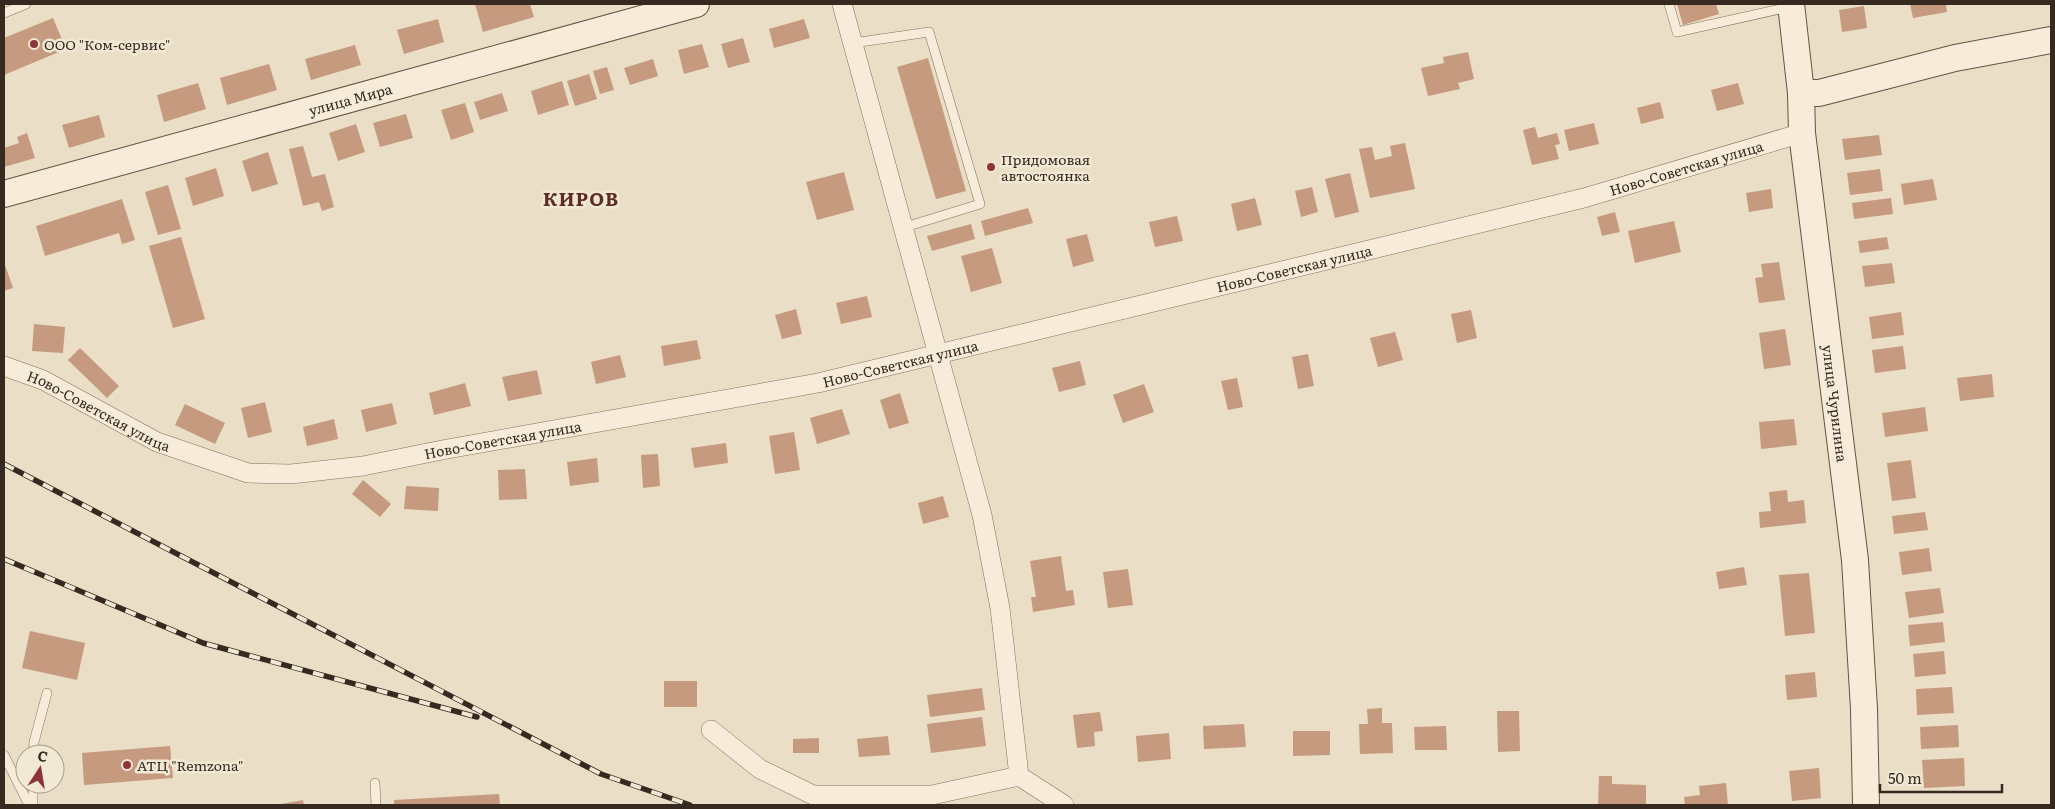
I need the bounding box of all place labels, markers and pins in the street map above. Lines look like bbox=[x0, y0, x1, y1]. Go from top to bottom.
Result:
place label: ООО "Ком-сервис" bbox=[44, 34, 171, 54]
marker: ООО "Ком-сервис" bbox=[28, 38, 40, 50]
place label: Придомовая автостоянка bbox=[1001, 149, 1090, 185]
marker: Придомовая автостоянка bbox=[985, 161, 997, 173]
place label: АТЦ "Remzona" bbox=[137, 755, 244, 775]
marker: АТЦ "Remzona" bbox=[121, 759, 133, 771]

